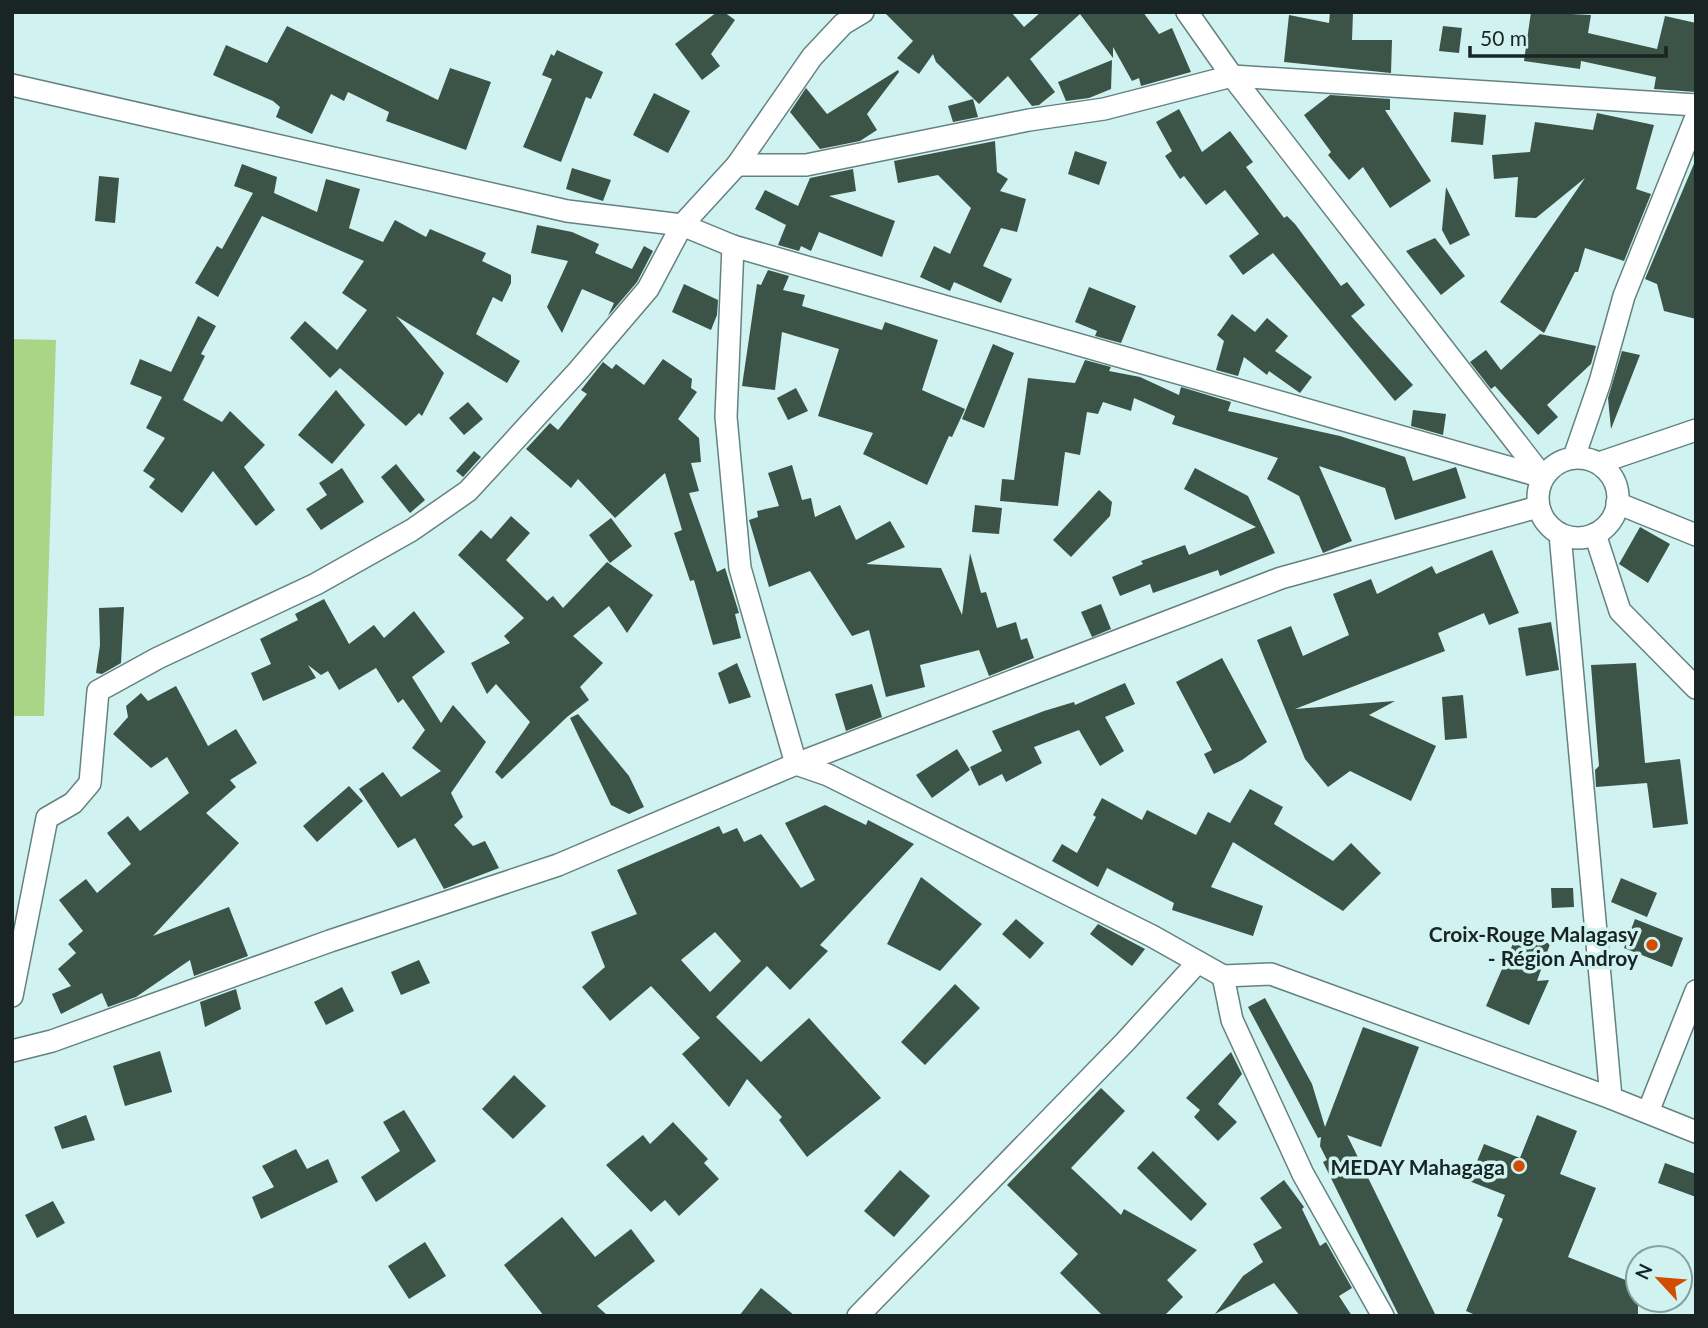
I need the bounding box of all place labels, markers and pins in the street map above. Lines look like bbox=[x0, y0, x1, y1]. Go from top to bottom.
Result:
place label: Croix-Rouge Malagasy - Région Androy bbox=[1429, 921, 1639, 970]
marker: Croix-Rouge Malagasy - Région Androy bbox=[1644, 937, 1660, 953]
place label: MEDAY Mahagaga bbox=[1331, 1154, 1505, 1179]
marker: MEDAY Mahagaga bbox=[1511, 1158, 1527, 1174]

